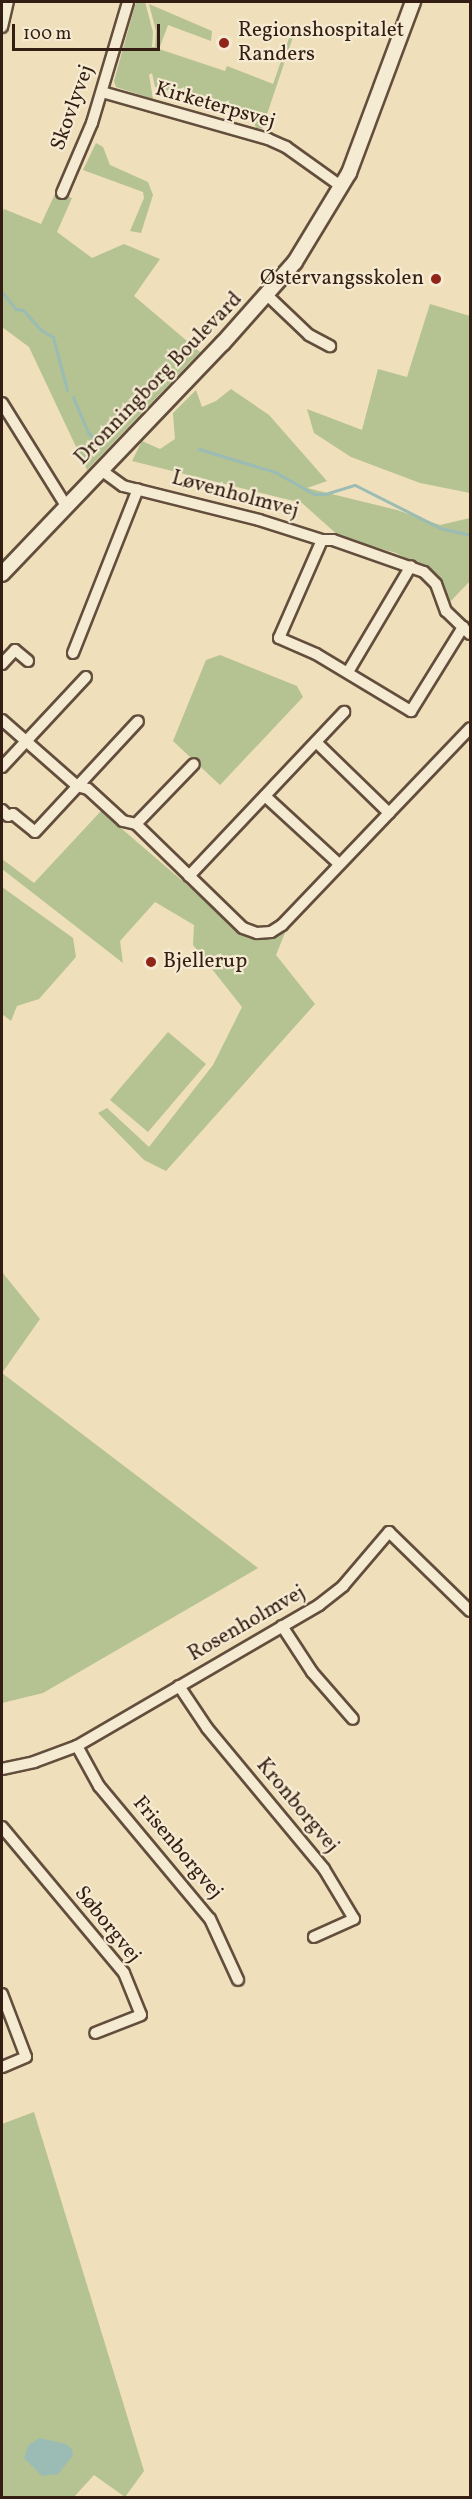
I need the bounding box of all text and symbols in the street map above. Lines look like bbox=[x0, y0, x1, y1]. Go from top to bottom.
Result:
scale bar bbox=[15, 12, 164, 50]
place label: Regionshospitalet Randers bbox=[238, 18, 404, 68]
text: 100 m bbox=[23, 22, 72, 47]
marker: Regionshospitalet Randers bbox=[215, 34, 233, 52]
street label: Skovlyvej bbox=[46, 62, 100, 154]
street label: Kirketerpsvej bbox=[152, 77, 278, 135]
place label: Østervangsskolen bbox=[260, 266, 424, 292]
marker: Østervangsskolen bbox=[429, 272, 443, 286]
street label: Dronningborg Boulevard bbox=[70, 287, 248, 471]
street label: Løvenholmvej bbox=[169, 466, 301, 524]
place label: Bjellerup bbox=[163, 949, 247, 975]
marker: Bjellerup bbox=[144, 955, 158, 969]
street label: Rosenholmvej bbox=[184, 1580, 310, 1668]
street label: Kronborgvej bbox=[250, 1754, 344, 1858]
street label: Frisenborgvej bbox=[127, 1791, 227, 1905]
street label: Søborgvej bbox=[68, 1882, 146, 1968]

